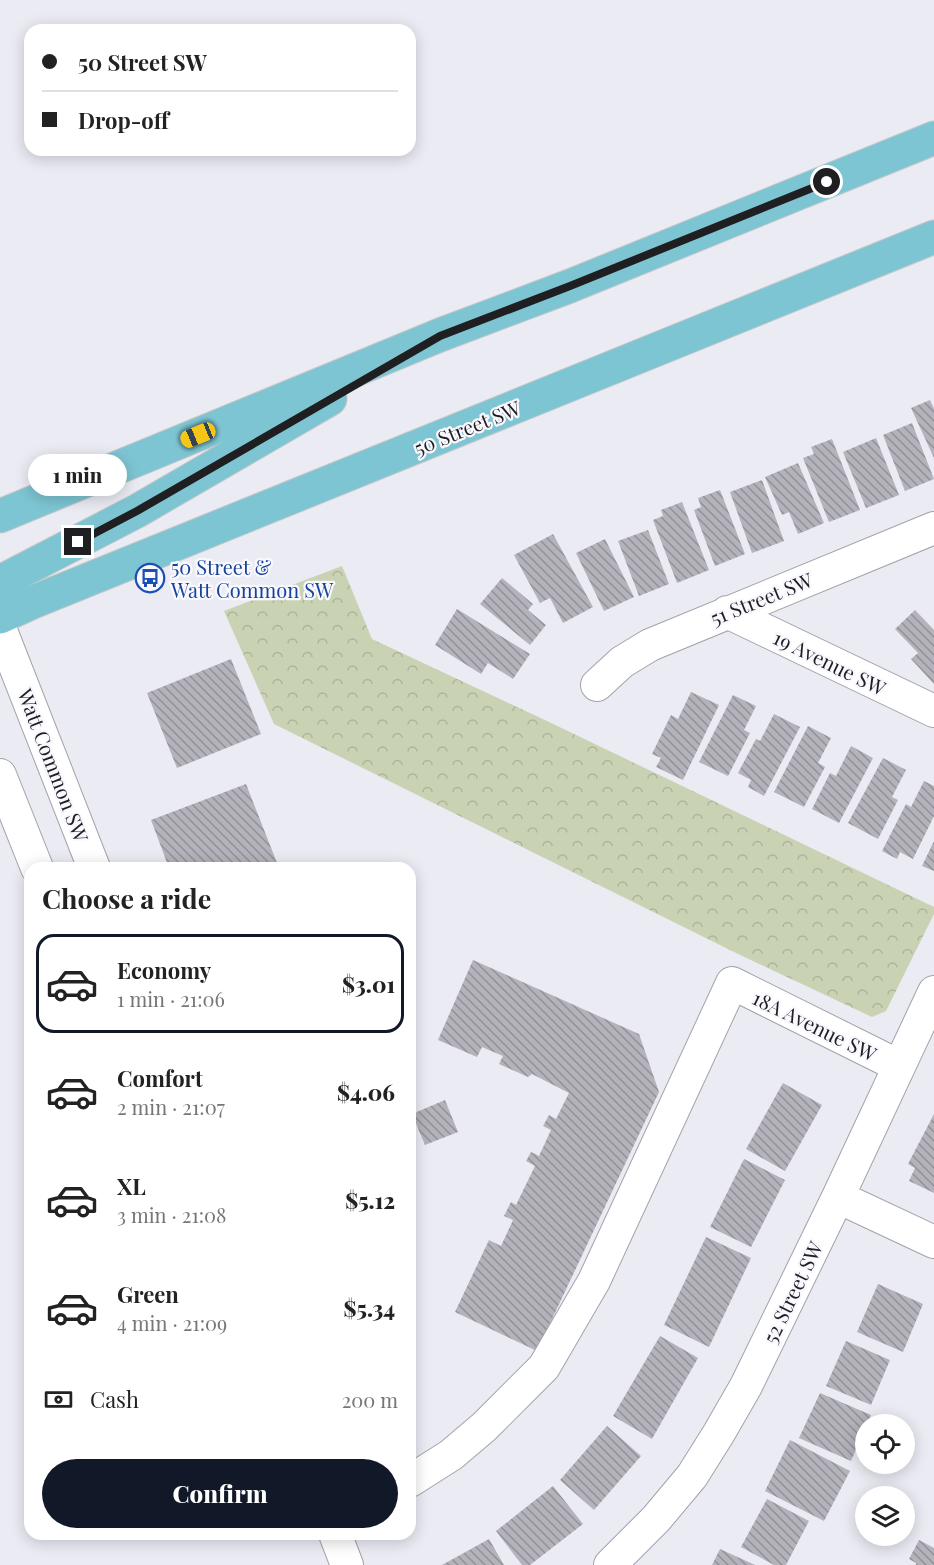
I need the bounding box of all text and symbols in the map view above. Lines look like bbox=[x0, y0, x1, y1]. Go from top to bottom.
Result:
text: 50 Street SW bbox=[78, 47, 207, 77]
text: Drop-off bbox=[78, 105, 169, 135]
route start bbox=[813, 168, 840, 195]
street label: 50 Street SW bbox=[410, 393, 525, 461]
car bbox=[178, 420, 218, 450]
callout: 1 min bbox=[28, 455, 128, 497]
text: 1 min bbox=[53, 461, 102, 488]
route end bbox=[64, 528, 91, 555]
place label: 50 Street & Watt Common SW bbox=[170, 553, 334, 603]
bus stop icon: 50 Street & Watt Common SW bbox=[134, 562, 166, 594]
street label: 51 Street SW bbox=[706, 565, 817, 631]
street label: 19 Avenue SW bbox=[769, 623, 891, 701]
street label: Watt Common SW bbox=[12, 684, 96, 846]
text: Choose a ride bbox=[42, 880, 211, 916]
text: Economy bbox=[117, 955, 211, 985]
icon: car bbox=[45, 957, 99, 1011]
text: $3.01 bbox=[342, 969, 395, 999]
street label: 18A Avenue SW bbox=[749, 983, 882, 1067]
text: 1 min · 21:06 bbox=[117, 985, 225, 1012]
text: Comfort bbox=[117, 1063, 203, 1093]
icon: car bbox=[45, 1065, 99, 1119]
text: $4.06 bbox=[337, 1077, 395, 1107]
text: 2 min · 21:07 bbox=[117, 1093, 225, 1120]
text: XL bbox=[117, 1171, 146, 1201]
icon: car bbox=[45, 1173, 99, 1227]
text: $5.12 bbox=[345, 1185, 395, 1215]
text: 3 min · 21:08 bbox=[117, 1201, 227, 1228]
street label: 52 Street SW bbox=[756, 1236, 829, 1347]
text: Green bbox=[117, 1279, 179, 1309]
icon: car bbox=[45, 1281, 99, 1335]
text: $5.34 bbox=[344, 1293, 395, 1323]
text: 4 min · 21:09 bbox=[117, 1309, 227, 1336]
icon: cash bbox=[42, 1383, 75, 1416]
text: Cash bbox=[90, 1384, 139, 1414]
text: 200 m bbox=[342, 1386, 398, 1413]
map controls bbox=[855, 1414, 915, 1546]
button: locate bbox=[855, 1414, 915, 1474]
button: Confirm bbox=[42, 1459, 398, 1528]
button: layers bbox=[855, 1486, 915, 1546]

